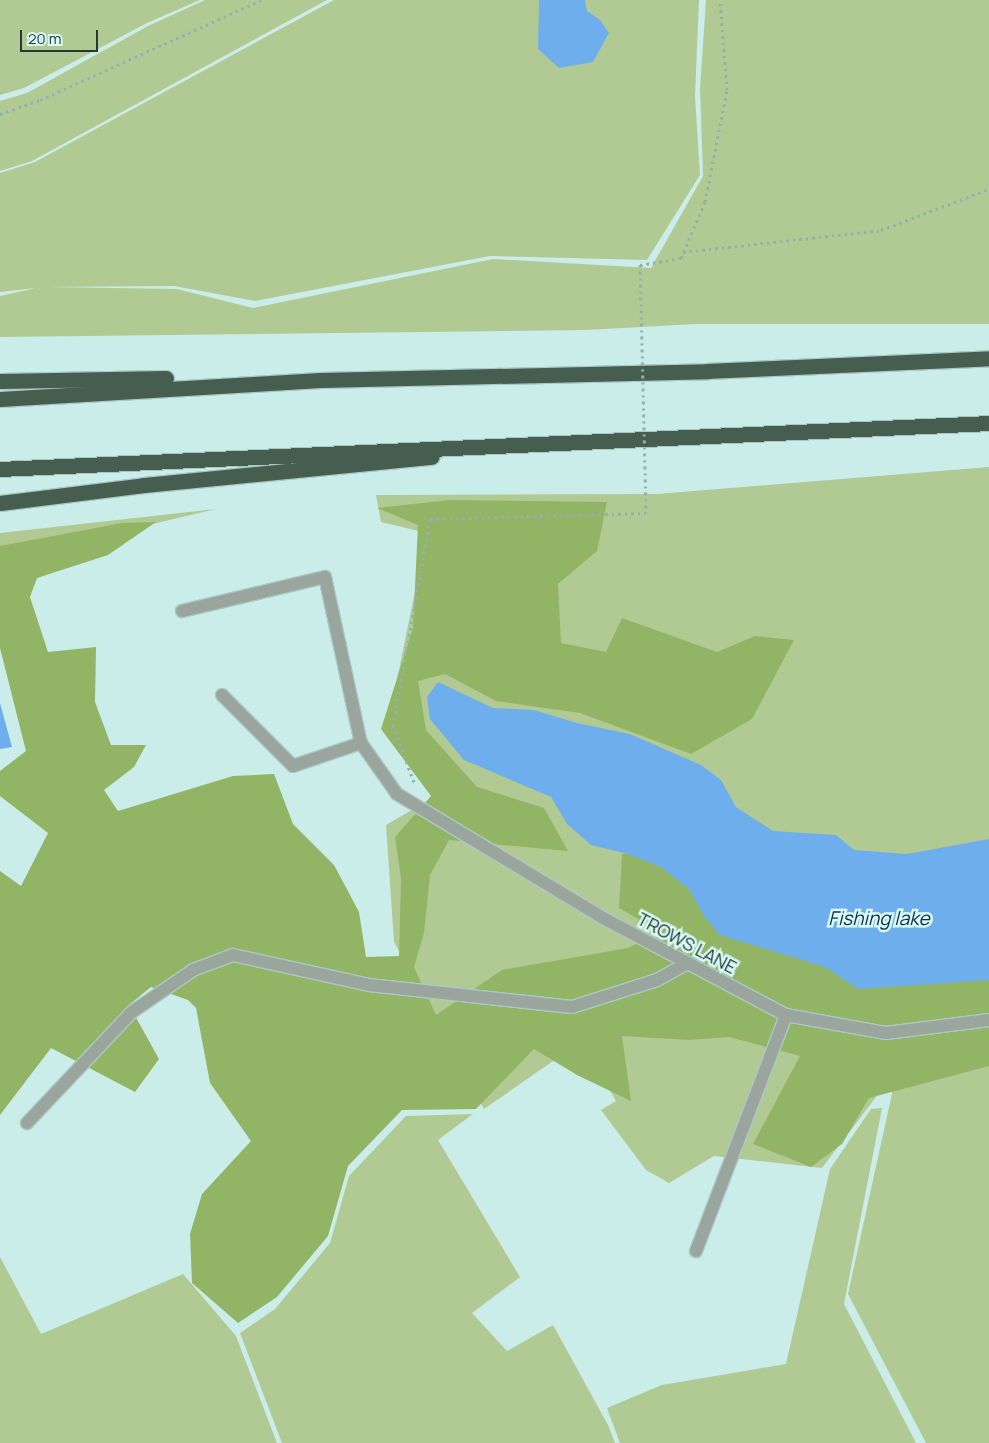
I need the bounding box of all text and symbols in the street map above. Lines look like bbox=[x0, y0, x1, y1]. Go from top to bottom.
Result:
scale bar bbox=[22, 20, 100, 52]
text: 20 m bbox=[28, 28, 61, 49]
street label: TROWS LANE bbox=[634, 908, 740, 978]
water label: Fishing lake bbox=[828, 908, 930, 930]

